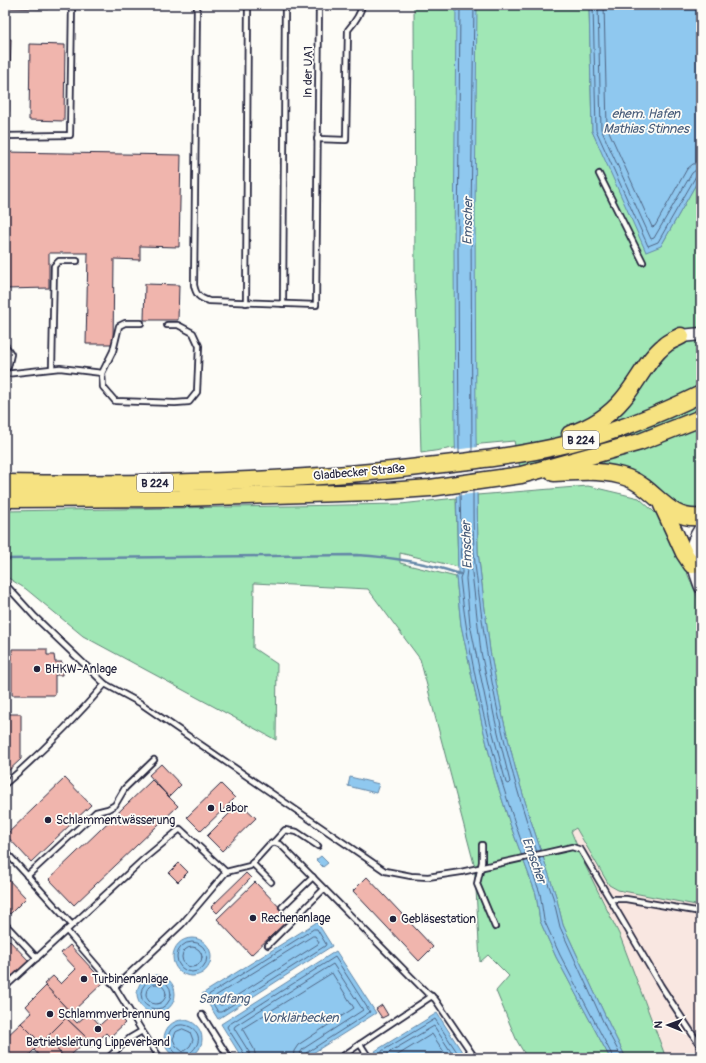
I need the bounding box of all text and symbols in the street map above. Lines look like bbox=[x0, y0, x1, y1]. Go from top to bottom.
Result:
street label: In der UA1 bbox=[301, 46, 316, 98]
water label: ehem. Hafen Mathias Stinnes bbox=[603, 106, 691, 137]
water label: Emscher bbox=[460, 195, 476, 245]
road number: B 224 bbox=[563, 431, 599, 449]
street label: Gladbecker Straße bbox=[313, 461, 406, 484]
road number: B 224 bbox=[137, 474, 173, 492]
water label: Emscher bbox=[458, 519, 476, 569]
place label: BHKW-Anlage bbox=[45, 662, 117, 677]
marker: BHKW-Anlage bbox=[32, 664, 42, 674]
place label: Labor bbox=[219, 801, 249, 816]
marker: Labor bbox=[206, 803, 216, 813]
place label: Schlammentwässerung bbox=[56, 813, 175, 828]
marker: Schlammentwässerung bbox=[43, 815, 53, 825]
water label: Emscher bbox=[518, 835, 551, 888]
place label: Rechenanlage bbox=[261, 911, 331, 926]
place label: Gebläsestation bbox=[401, 912, 476, 927]
marker: Rechenanlage bbox=[248, 913, 258, 923]
marker: Gebläsestation bbox=[388, 914, 398, 924]
place label: Turbinenanlage bbox=[92, 972, 168, 987]
marker: Turbinenanlage bbox=[79, 974, 89, 984]
water label: Sandfang bbox=[198, 991, 251, 1007]
north arrow bbox=[648, 1005, 688, 1045]
place label: Schlammverbrennung bbox=[58, 1007, 170, 1022]
marker: Schlammverbrennung bbox=[45, 1009, 55, 1019]
water label: Vorklärbecken bbox=[261, 1010, 339, 1026]
text: N bbox=[652, 1020, 665, 1029]
marker: Betriebsleitung Lippeverband bbox=[93, 1024, 103, 1034]
place label: Betriebsleitung Lippeverband bbox=[26, 1035, 170, 1050]

